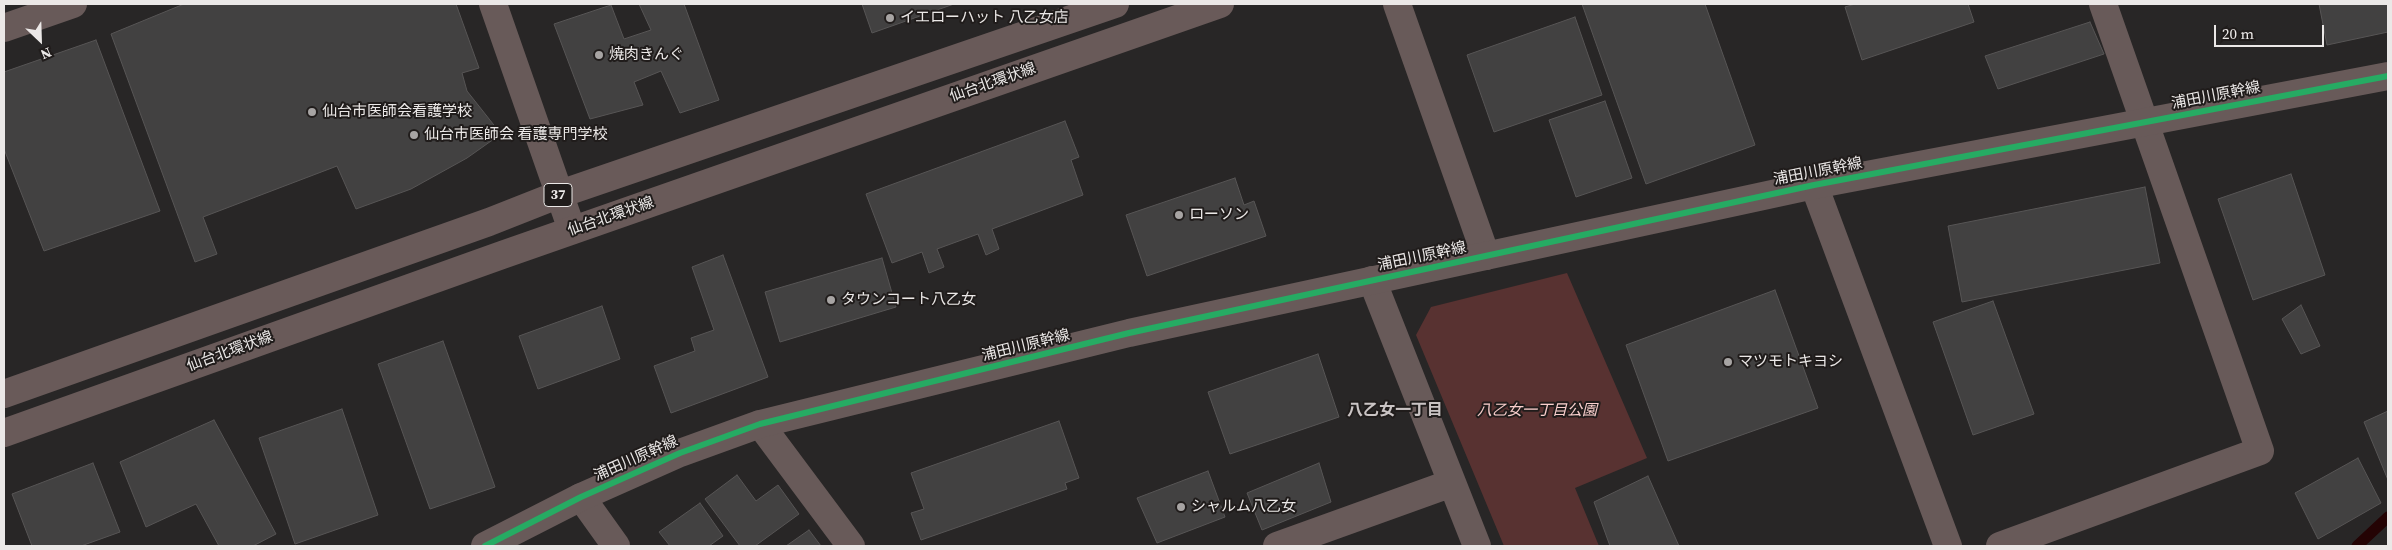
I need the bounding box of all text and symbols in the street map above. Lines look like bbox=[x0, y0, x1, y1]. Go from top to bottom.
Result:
place label: イエローハット 八乙女店 bbox=[900, 9, 1068, 27]
marker: イエローハット 八乙女店 bbox=[884, 12, 896, 24]
north arrow bbox=[15, 15, 65, 65]
scale bar bbox=[2217, 15, 2327, 47]
text: 20 m bbox=[2222, 23, 2254, 44]
text: N bbox=[37, 42, 55, 65]
place label: 焼肉きんぐ bbox=[609, 46, 684, 64]
marker: 焼肉きんぐ bbox=[593, 49, 605, 61]
street label: 仙台北環状線 bbox=[948, 60, 1038, 106]
street label: 浦田川原幹線 bbox=[2170, 79, 2262, 113]
place label: 仙台市医師会看護学校 bbox=[322, 103, 472, 121]
marker: 仙台市医師会看護学校 bbox=[306, 106, 318, 118]
place label: 仙台市医師会 看護専門学校 bbox=[424, 126, 607, 144]
marker: 仙台市医師会 看護専門学校 bbox=[408, 129, 420, 141]
street label: 浦田川原幹線 bbox=[1772, 155, 1864, 189]
road number: 37 bbox=[544, 184, 572, 206]
street label: 仙台北環状線 bbox=[566, 194, 656, 240]
place label: ローソン bbox=[1189, 206, 1249, 224]
marker: ローソン bbox=[1173, 209, 1185, 221]
street label: 浦田川原幹線 bbox=[1376, 239, 1468, 275]
place label: タウンコート八乙女 bbox=[841, 291, 976, 309]
marker: タウンコート八乙女 bbox=[825, 294, 837, 306]
street label: 浦田川原幹線 bbox=[980, 326, 1072, 366]
street label: 仙台北環状線 bbox=[185, 328, 275, 376]
place label: マツモトキヨシ bbox=[1738, 353, 1843, 371]
marker: マツモトキヨシ bbox=[1722, 356, 1734, 368]
district label: 八乙女一丁目 bbox=[1347, 401, 1443, 421]
park label: 八乙女一丁目公園 bbox=[1477, 402, 1597, 420]
street label: 浦田川原幹線 bbox=[591, 432, 681, 486]
place label: シャルム八乙女 bbox=[1191, 498, 1296, 516]
marker: シャルム八乙女 bbox=[1175, 501, 1187, 513]

